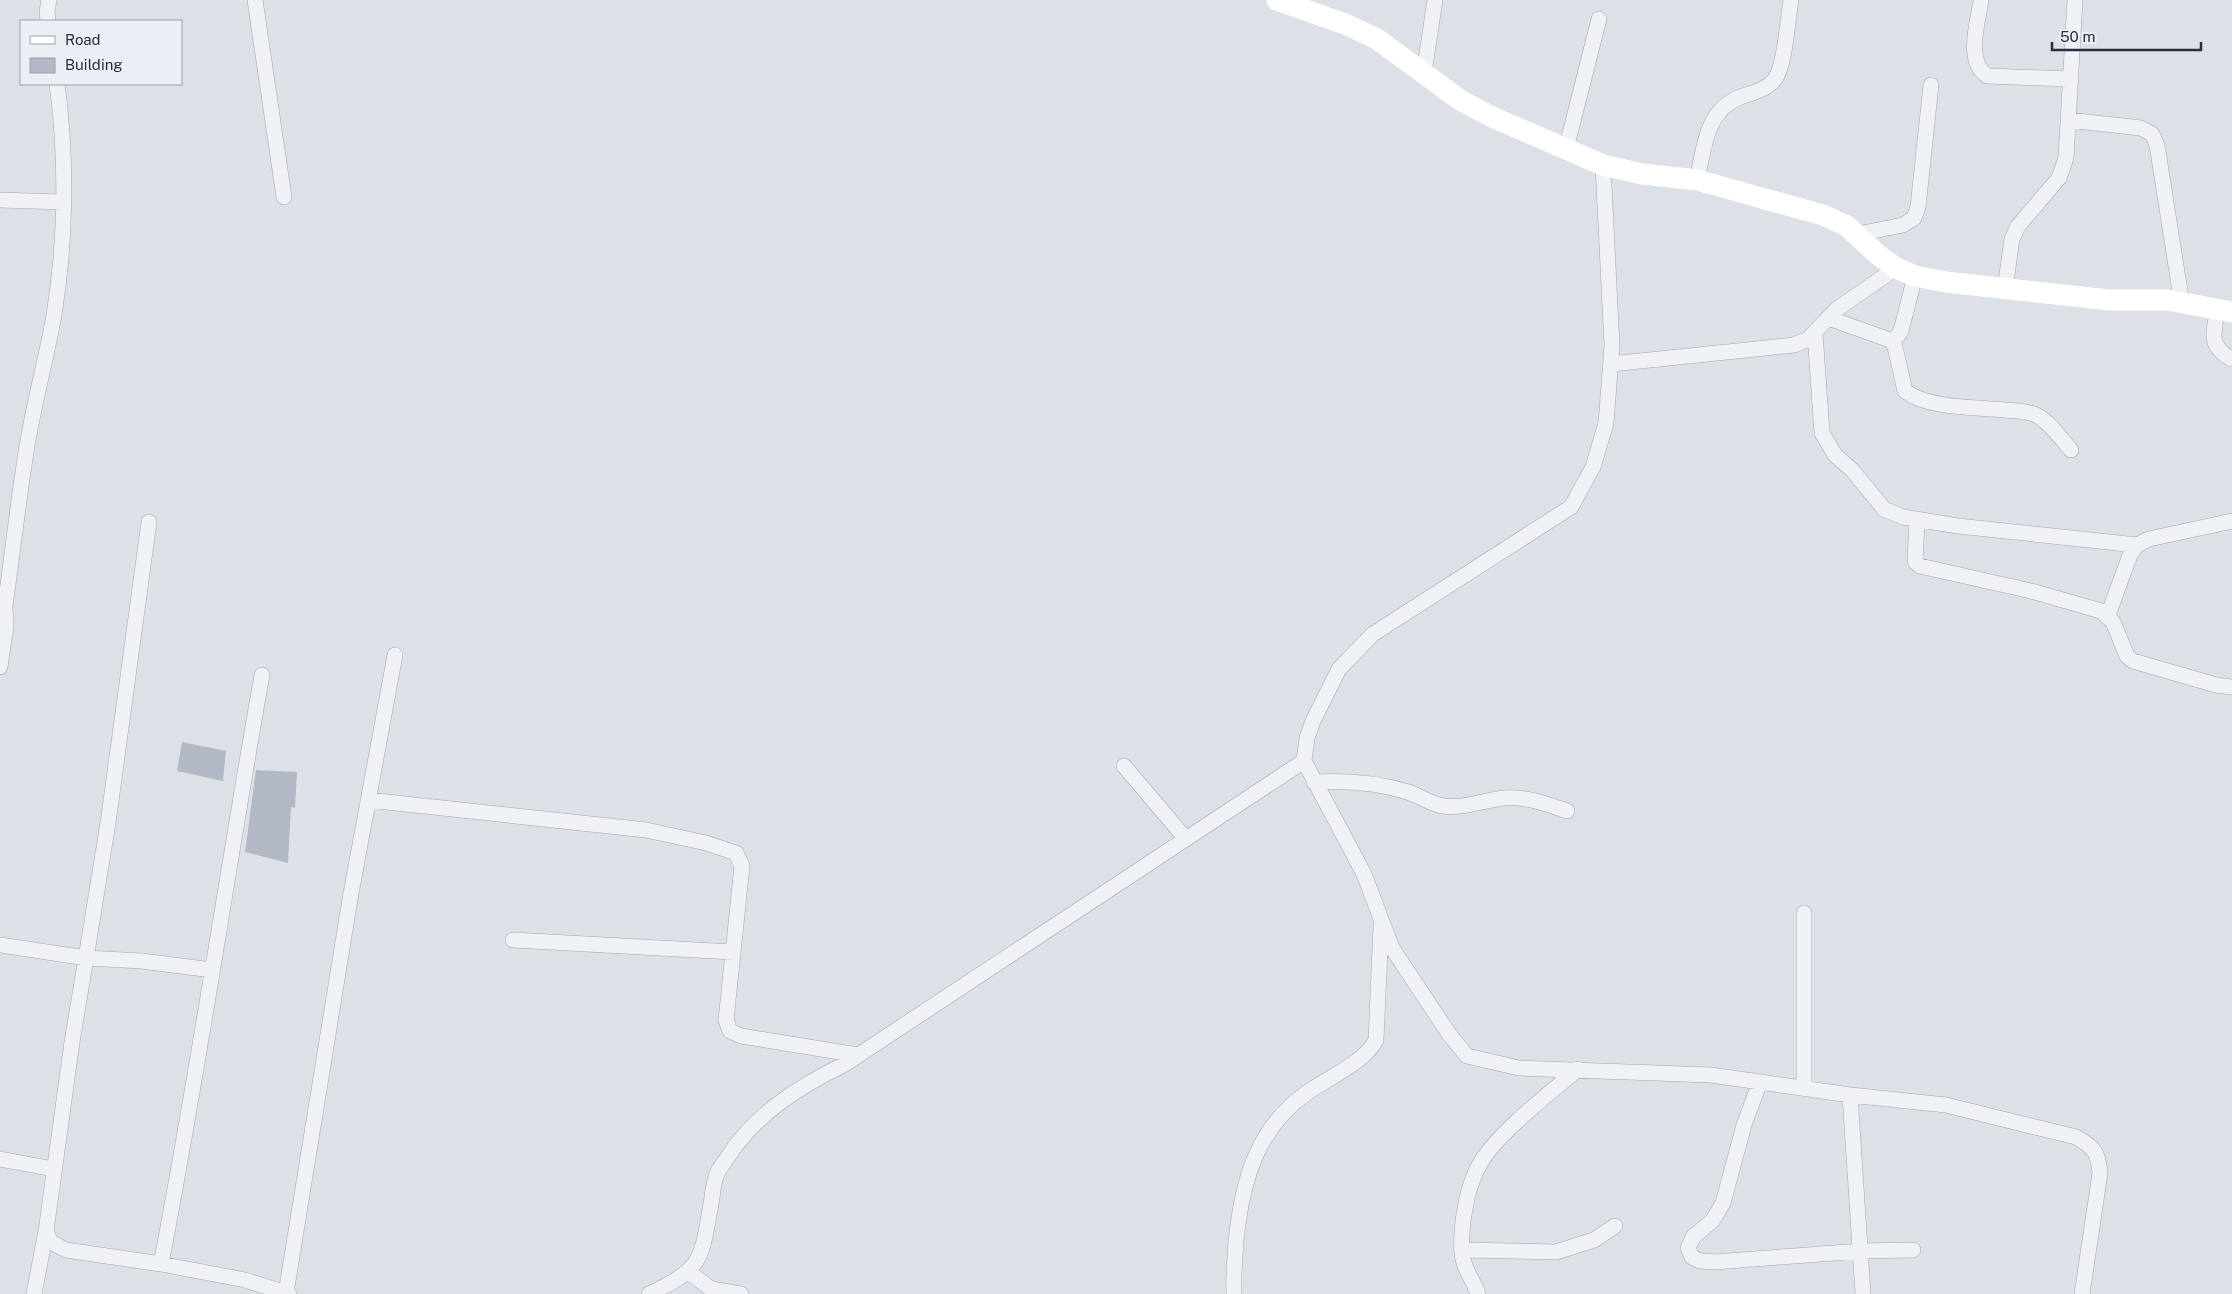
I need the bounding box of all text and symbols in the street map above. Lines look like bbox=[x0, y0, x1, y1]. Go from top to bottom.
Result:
legend bbox=[20, 20, 182, 85]
scale bar bbox=[2052, 20, 2201, 52]
text: 50 m bbox=[2060, 28, 2095, 45]
text: Road bbox=[65, 31, 101, 48]
text: Building bbox=[65, 56, 123, 73]

